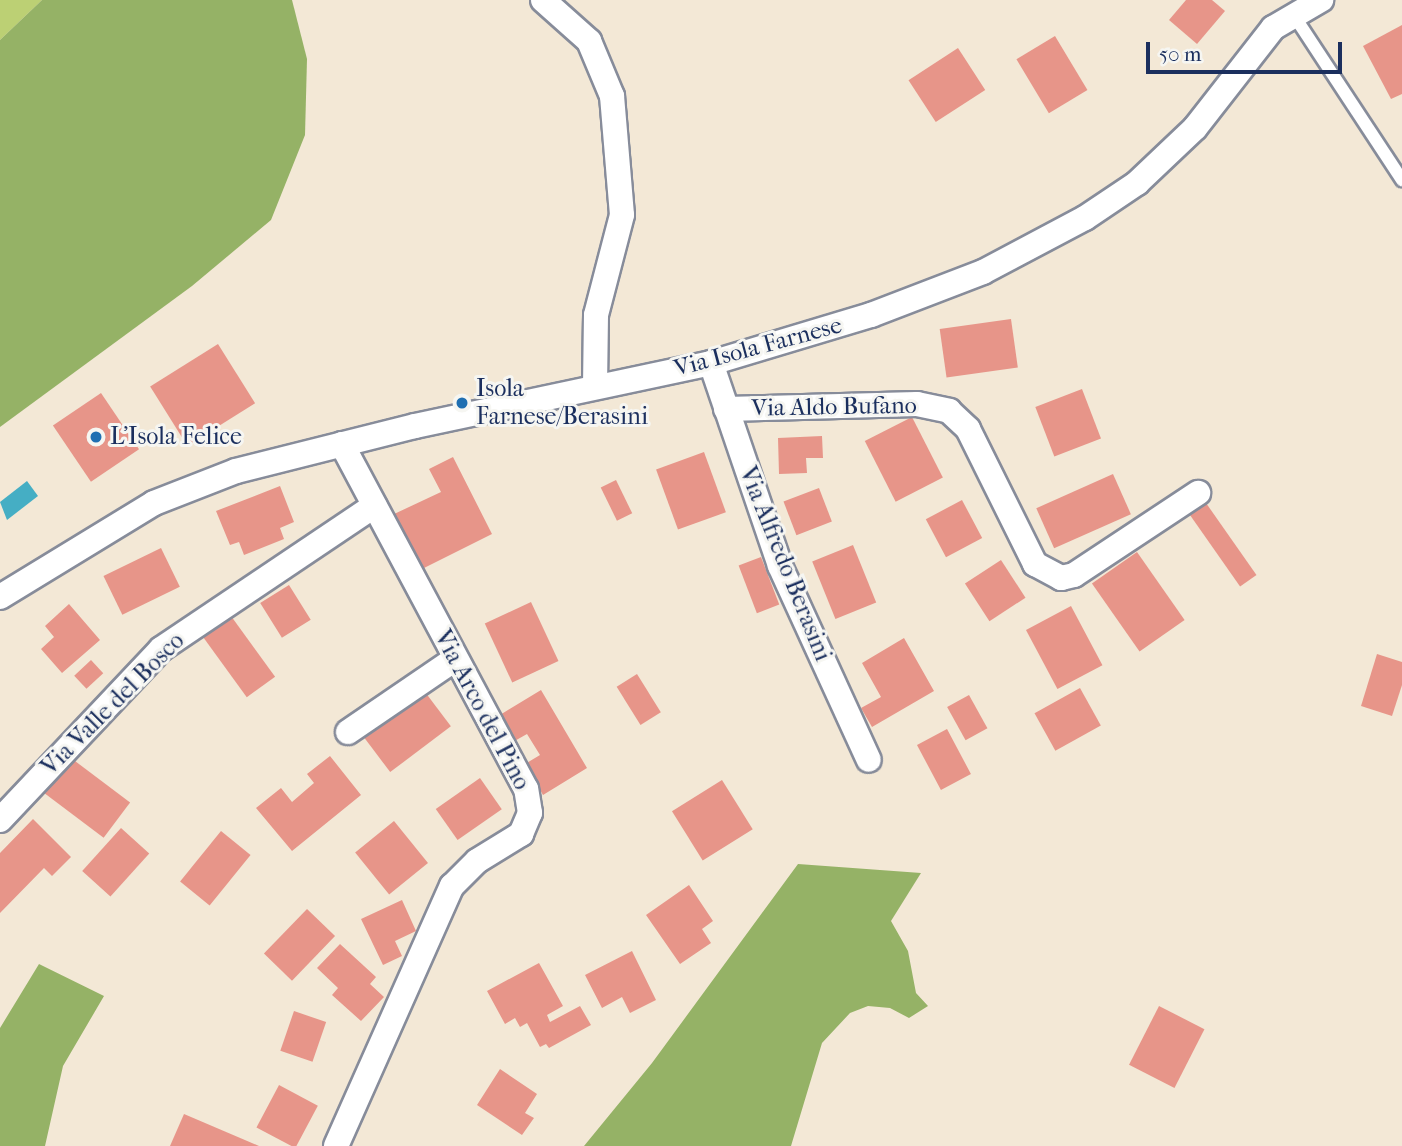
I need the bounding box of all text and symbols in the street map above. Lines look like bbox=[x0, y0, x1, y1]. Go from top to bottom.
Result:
scale bar bbox=[1150, 28, 1346, 72]
text: 50 m bbox=[1159, 42, 1202, 66]
street label: Via Isola Farnese bbox=[671, 311, 845, 383]
place label: Isola Farnese/Berasini bbox=[476, 375, 648, 431]
street label: Via Aldo Bufano bbox=[751, 391, 917, 423]
marker: Isola Farnese/Berasini bbox=[454, 395, 470, 411]
place label: L'Isola Felice bbox=[110, 423, 242, 451]
marker: L'Isola Felice bbox=[88, 429, 104, 445]
street label: Via Alfredo Berasini bbox=[733, 463, 837, 665]
street label: Via Arco del Pino bbox=[428, 625, 536, 795]
street label: Via Valle del Bosco bbox=[36, 627, 190, 781]

